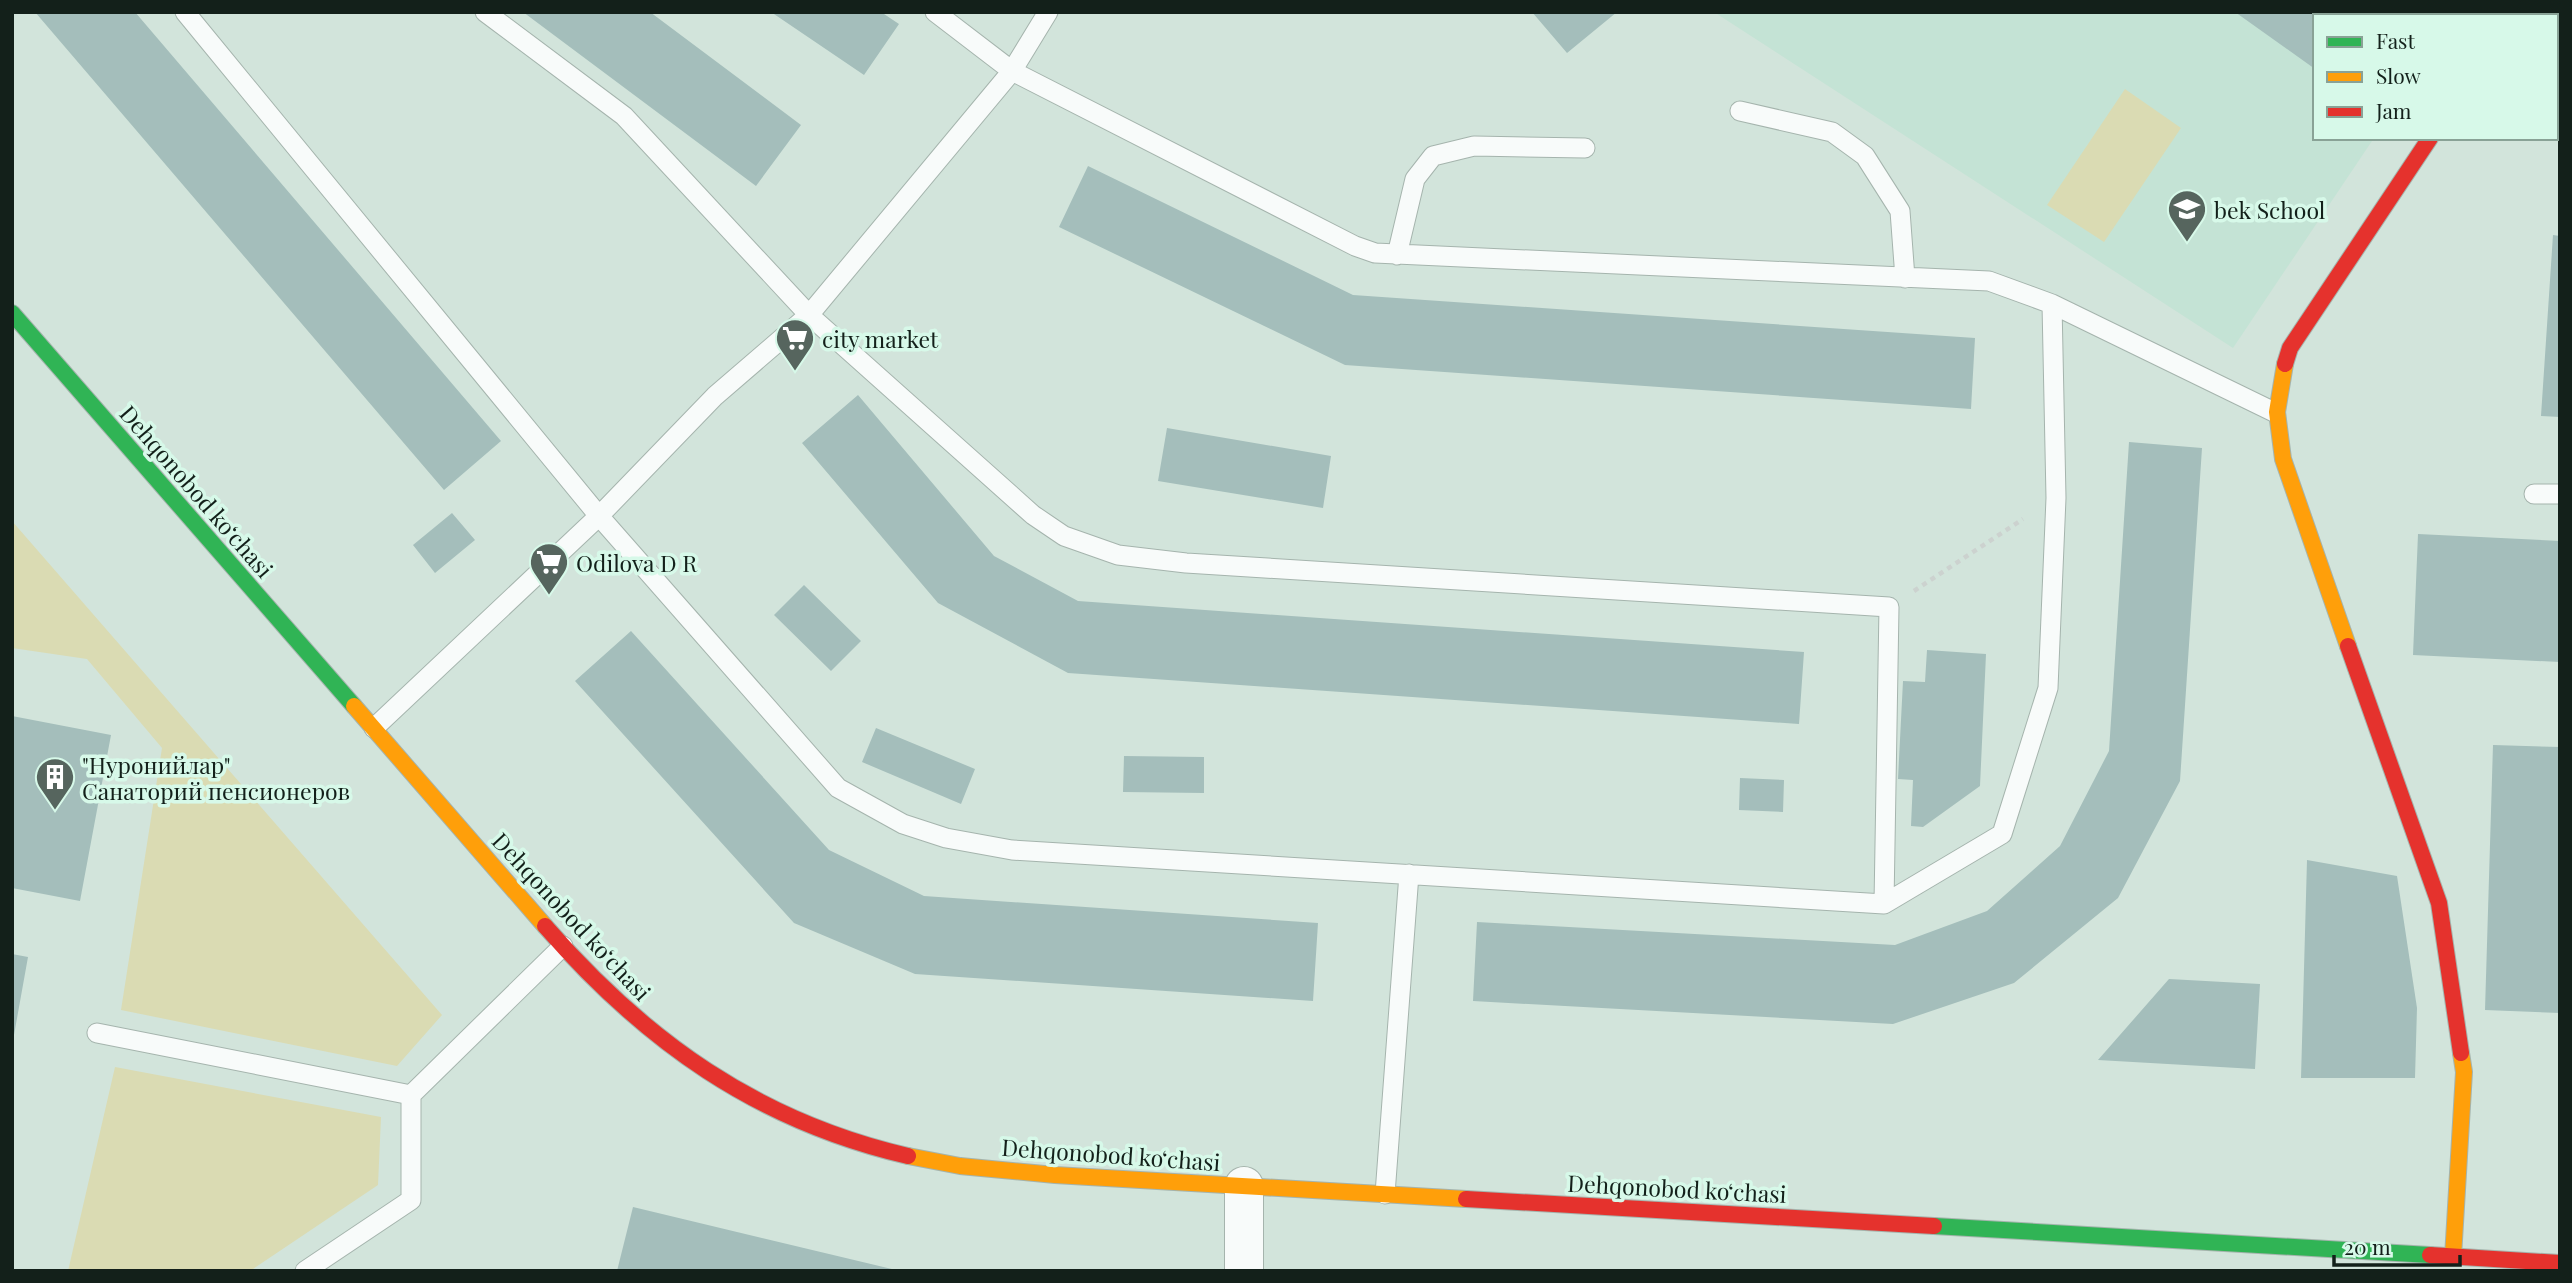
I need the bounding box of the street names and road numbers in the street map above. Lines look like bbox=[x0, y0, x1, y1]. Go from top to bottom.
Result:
street label: Dehqonobod koʻchasi bbox=[113, 398, 281, 584]
street label: Dehqonobod koʻchasi bbox=[486, 825, 658, 1007]
street label: Dehqonobod koʻchasi bbox=[1001, 1131, 1222, 1177]
street label: Dehqonobod koʻchasi bbox=[1567, 1167, 1788, 1209]

